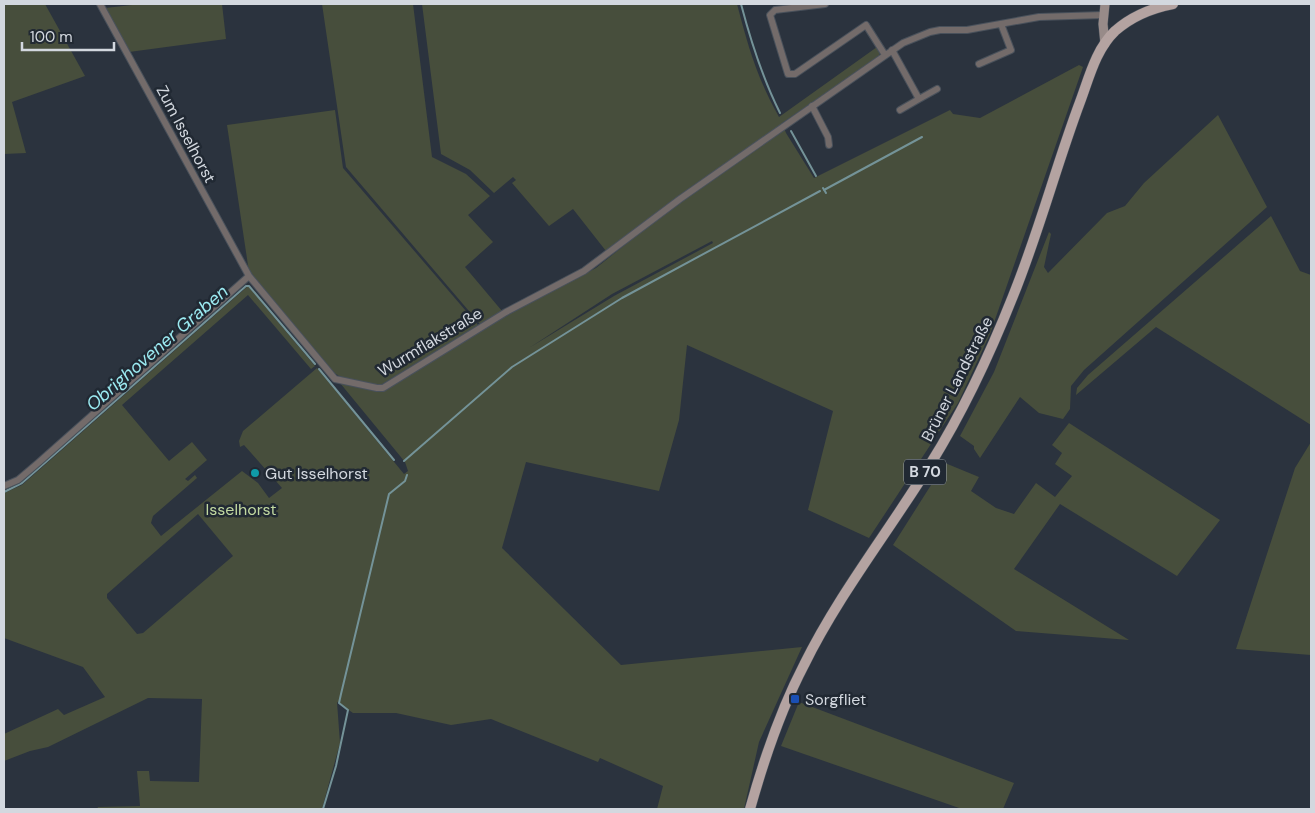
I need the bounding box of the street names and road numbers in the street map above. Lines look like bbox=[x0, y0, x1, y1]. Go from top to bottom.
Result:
street label: Zum Isselhorst bbox=[152, 82, 220, 186]
street label: Wurmflakstraße bbox=[374, 303, 486, 381]
street label: Brüner Landstraße bbox=[916, 313, 998, 445]
road number: B 70 bbox=[904, 460, 946, 484]

